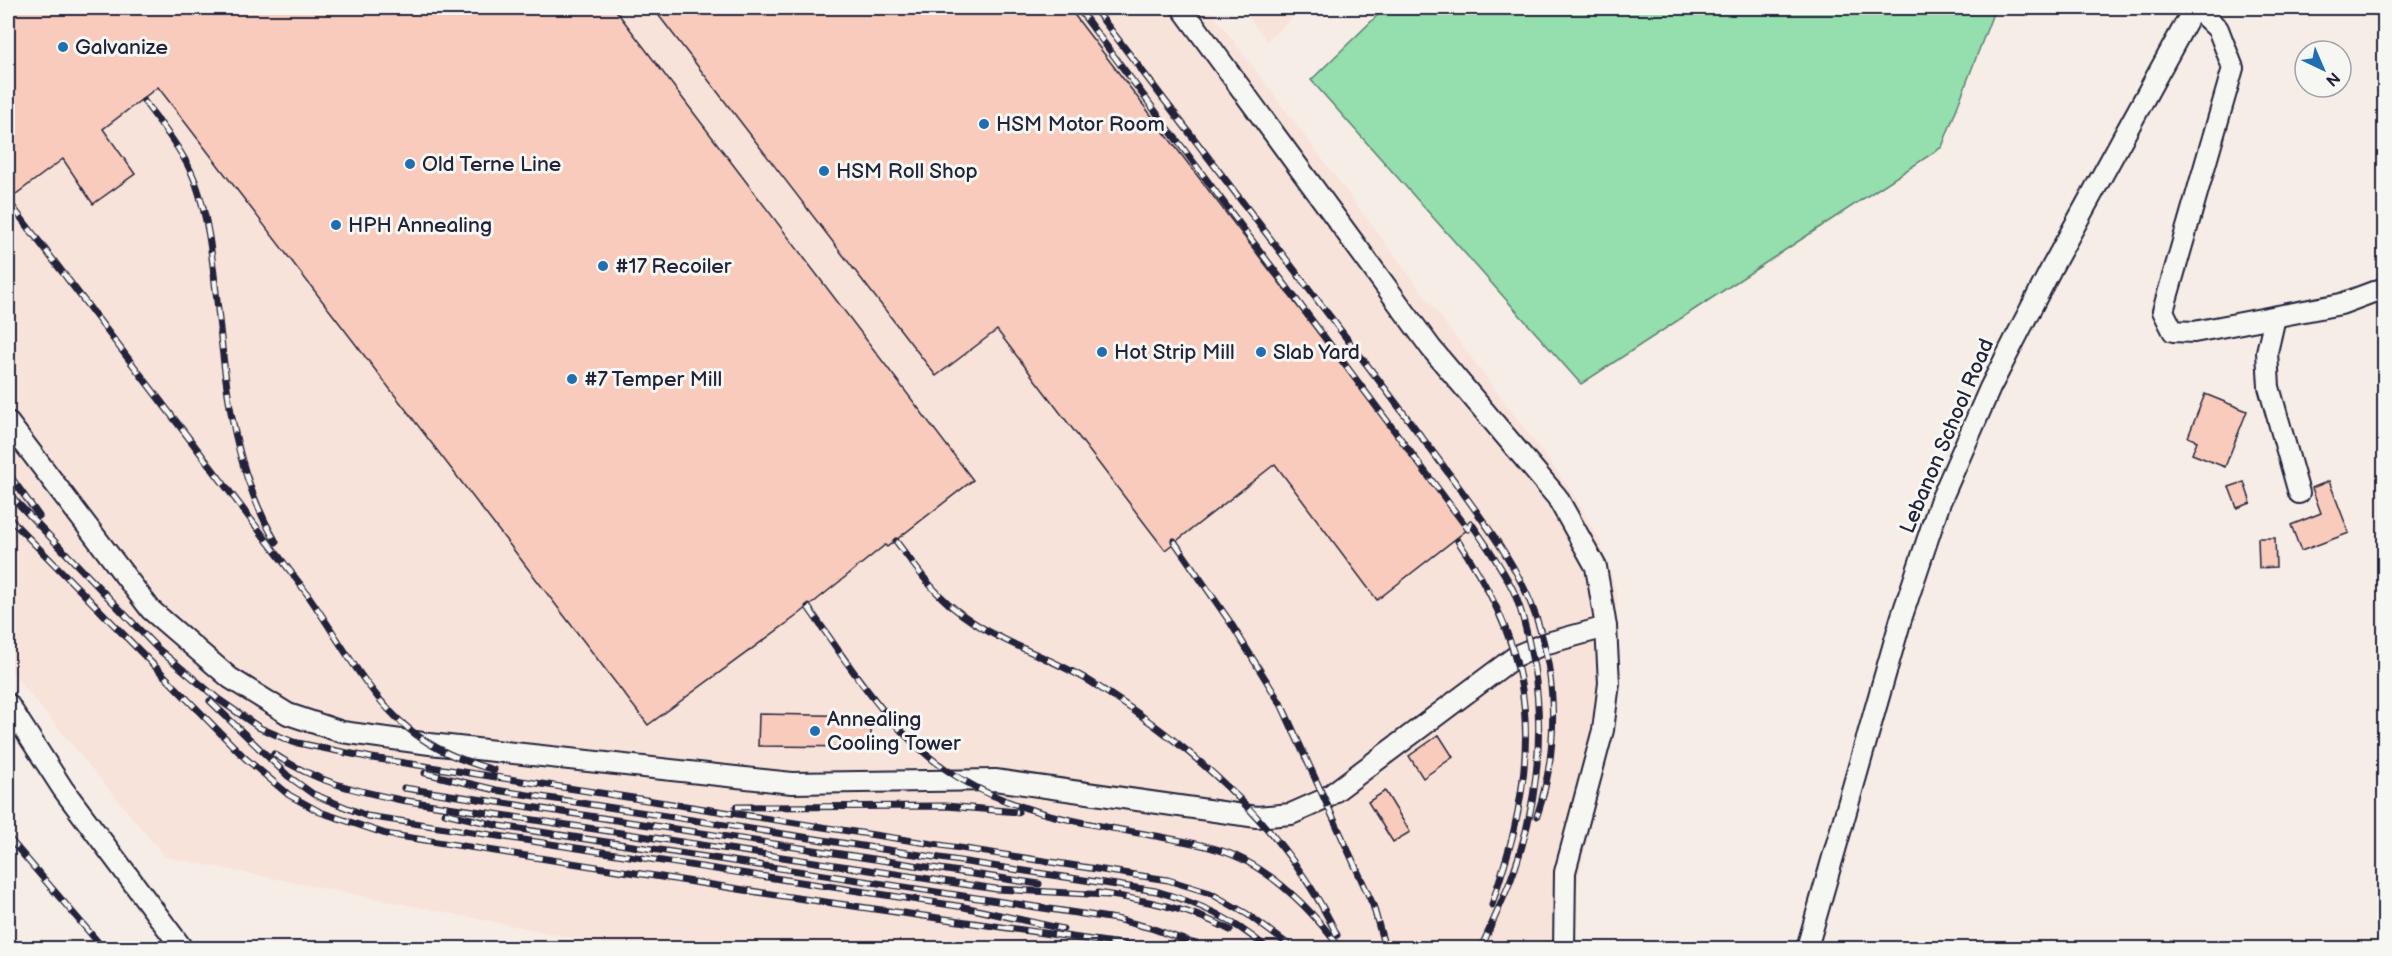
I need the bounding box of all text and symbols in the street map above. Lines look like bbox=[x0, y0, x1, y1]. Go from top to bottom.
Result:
place label: Galvanize bbox=[75, 35, 168, 60]
north arrow bbox=[2293, 39, 2353, 99]
marker: Galvanize bbox=[56, 40, 70, 54]
text: N bbox=[2321, 68, 2343, 90]
place label: HSM Motor Room bbox=[996, 112, 1165, 137]
marker: HSM Motor Room bbox=[977, 117, 991, 131]
place label: Old Terne Line bbox=[422, 152, 561, 177]
marker: Old Terne Line bbox=[403, 157, 417, 171]
place label: HSM Roll Shop bbox=[836, 159, 978, 184]
marker: HSM Roll Shop bbox=[817, 164, 831, 178]
place label: HPH Annealing bbox=[348, 213, 492, 238]
marker: HPH Annealing bbox=[329, 218, 343, 232]
place label: #17 Recoiler bbox=[615, 254, 732, 279]
marker: #17 Recoiler bbox=[596, 259, 610, 273]
street label: Lebanon School Road bbox=[1895, 335, 1999, 537]
place label: Hot Strip Mill bbox=[1114, 340, 1235, 365]
place label: Slab Yard bbox=[1273, 340, 1360, 365]
marker: Hot Strip Mill bbox=[1095, 345, 1109, 359]
marker: Slab Yard bbox=[1254, 345, 1268, 359]
place label: #7 Temper Mill bbox=[584, 367, 722, 392]
marker: #7 Temper Mill bbox=[565, 372, 579, 386]
place label: Annealing Cooling Tower bbox=[827, 707, 961, 756]
marker: Annealing Cooling Tower bbox=[808, 724, 822, 738]

